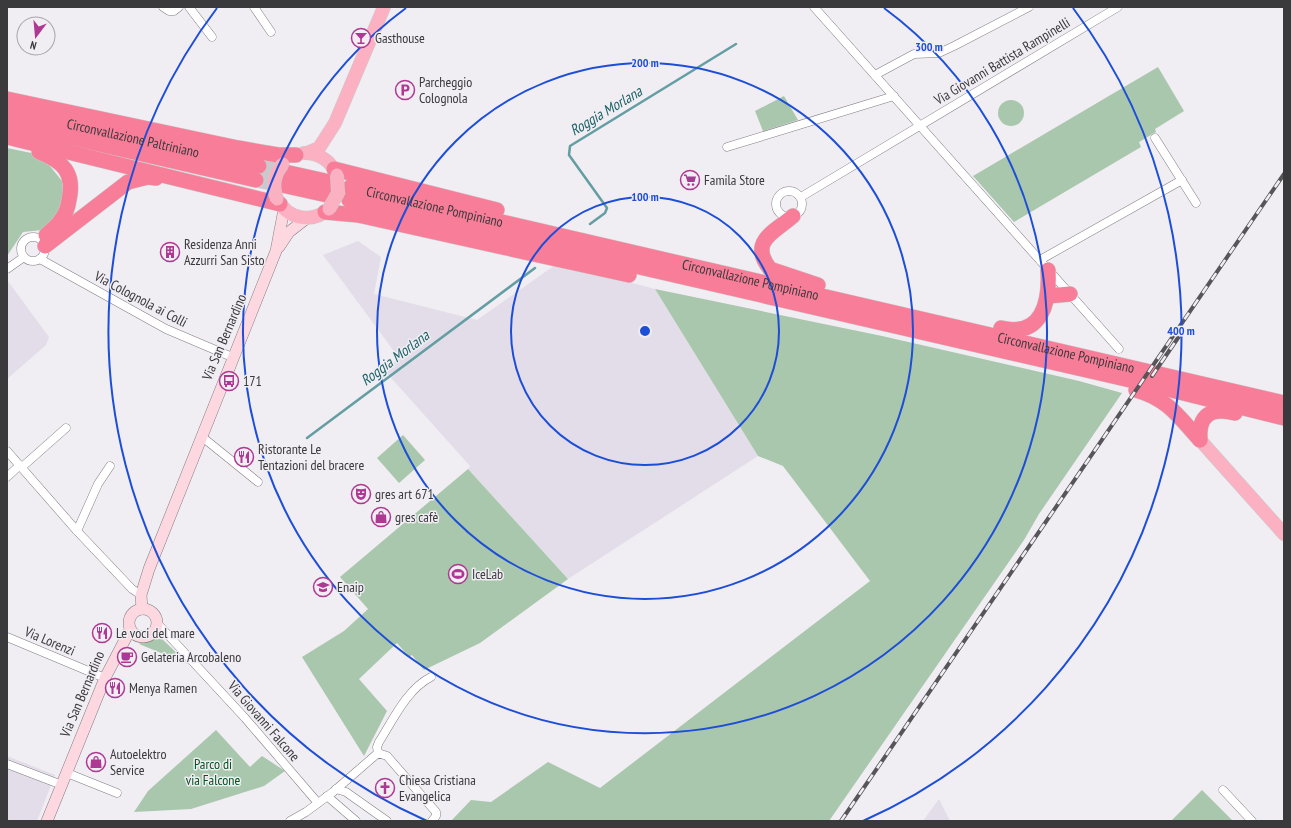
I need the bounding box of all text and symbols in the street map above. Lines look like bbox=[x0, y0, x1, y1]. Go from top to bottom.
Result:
street label: Via Giovanni Battista Rampinelli bbox=[930, 13, 1073, 109]
north arrow bbox=[16, 16, 56, 56]
bar icon: Gasthouse bbox=[350, 27, 372, 49]
place label: Gasthouse bbox=[375, 29, 425, 47]
text: N bbox=[28, 38, 38, 53]
text: 300 m bbox=[915, 39, 943, 54]
text: 200 m bbox=[631, 55, 659, 70]
place label: Parcheggio Colognola bbox=[419, 73, 472, 107]
parking icon: Parcheggio Colognola bbox=[394, 79, 416, 101]
water label: Roggia Morlana bbox=[566, 81, 646, 140]
street label: Circonvallazione Paltriniano bbox=[65, 114, 201, 161]
supermarket icon: Famila Store bbox=[679, 169, 701, 191]
place label: Famila Store bbox=[704, 171, 765, 189]
street label: Circonvallazione Pompiniano bbox=[365, 182, 505, 231]
text: 100 m bbox=[631, 189, 659, 204]
place label: Residenza Anni Azzurri San Sisto bbox=[184, 235, 265, 269]
building icon: Residenza Anni Azzurri San Sisto bbox=[159, 241, 181, 263]
street label: Circonvallazione Pompiniano bbox=[680, 255, 821, 304]
street label: Via Colognola ai Colli bbox=[91, 266, 191, 331]
street label: Via San Bernardino bbox=[197, 291, 250, 384]
text: 400 m bbox=[1167, 323, 1195, 338]
centre of rings bbox=[638, 324, 652, 338]
water label: Roggia Morlana bbox=[357, 325, 433, 389]
street label: Circonvallazione Pompiniano bbox=[996, 328, 1136, 377]
bus stop icon: 171 bbox=[218, 370, 240, 392]
place label: 171 bbox=[243, 372, 262, 390]
place label: Ristorante Le Tentazioni del bracere bbox=[258, 440, 364, 474]
restaurant icon: Ristorante Le Tentazioni del bracere bbox=[233, 446, 255, 468]
theatre icon: gres art 671 bbox=[350, 483, 372, 505]
place label: gres art 671 bbox=[375, 485, 434, 503]
shop icon: gres cafè bbox=[370, 506, 392, 528]
place label: gres cafè bbox=[395, 508, 438, 526]
sports icon: IceLab bbox=[447, 563, 469, 585]
place label: IceLab bbox=[472, 565, 503, 583]
school or university icon: Enaip bbox=[312, 576, 334, 598]
place label: Enaip bbox=[337, 578, 364, 596]
street label: Via Lorenzi bbox=[21, 622, 78, 660]
restaurant icon: Le voci del mare bbox=[91, 622, 113, 644]
place label: Le voci del mare bbox=[116, 624, 195, 642]
cafe icon: Gelateria Arcobaleno bbox=[116, 646, 138, 668]
street label: Via San Bernardino bbox=[55, 648, 108, 741]
place label: Gelateria Arcobaleno bbox=[141, 648, 241, 666]
street label: Via Giovanni Falcone bbox=[224, 676, 304, 765]
restaurant icon: Menya Ramen bbox=[104, 677, 126, 699]
place label: Menya Ramen bbox=[129, 679, 197, 697]
place label: Autoelektro Service bbox=[110, 745, 166, 779]
shop icon: Autoelektro Service bbox=[85, 751, 107, 773]
park label: Parco di via Falcone bbox=[186, 755, 240, 789]
place label: Chiesa Cristiana Evangelica bbox=[399, 771, 476, 805]
church icon: Chiesa Cristiana Evangelica bbox=[374, 777, 396, 799]

